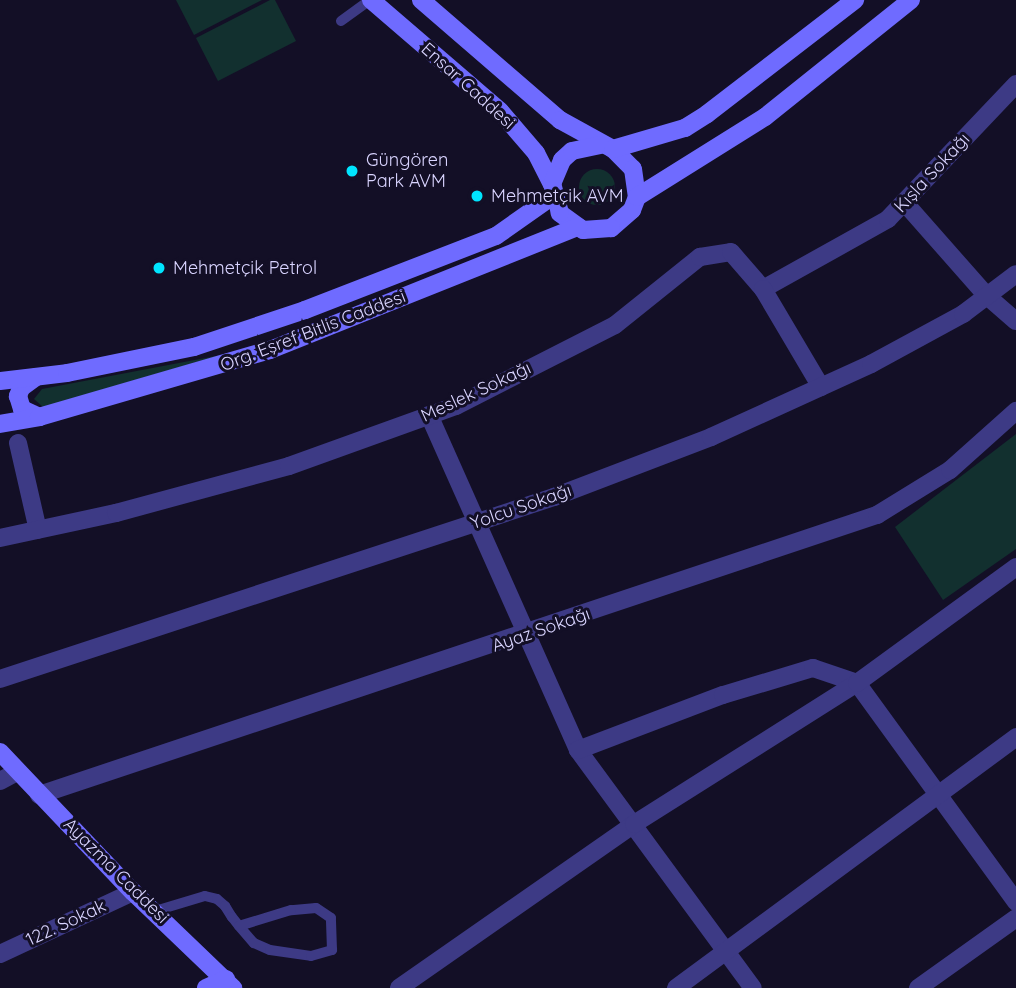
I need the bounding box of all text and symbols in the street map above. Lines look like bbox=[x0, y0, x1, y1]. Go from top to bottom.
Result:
street label: Ensar Caddesi bbox=[417, 38, 519, 134]
street label: Kışla Sokağı bbox=[890, 129, 974, 217]
place label: Güngören Park AVM bbox=[366, 150, 448, 192]
marker: Güngören Park AVM bbox=[344, 163, 360, 179]
place label: Mehmetçik AVM bbox=[491, 185, 624, 207]
marker: Mehmetçik AVM bbox=[469, 188, 485, 204]
place label: Mehmetçik Petrol bbox=[173, 257, 317, 279]
marker: Mehmetçik Petrol bbox=[151, 260, 167, 276]
street label: Org. Eşref Bitlis Caddesi bbox=[217, 286, 409, 376]
street label: Meslek Sokağı bbox=[418, 357, 534, 427]
street label: Yolcu Sokağı bbox=[468, 480, 574, 534]
street label: Ayaz Sokağı bbox=[489, 603, 593, 657]
street label: Ayazma Caddesi bbox=[59, 814, 173, 928]
street label: 122. Sokak bbox=[23, 895, 109, 951]

